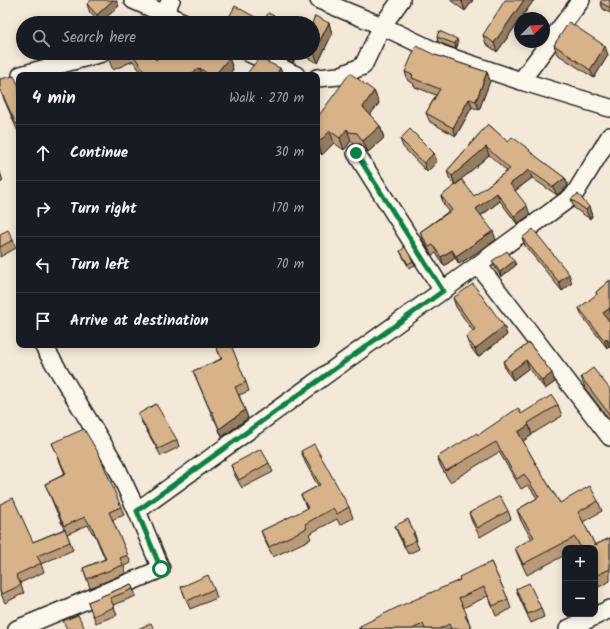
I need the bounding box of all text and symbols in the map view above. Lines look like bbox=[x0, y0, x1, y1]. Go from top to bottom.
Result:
north arrow bbox=[514, 12, 550, 48]
search box bbox=[16, 16, 320, 60]
text: Search here bbox=[62, 26, 136, 50]
icon: search bbox=[30, 27, 52, 49]
text: 4 min bbox=[32, 85, 76, 112]
text: Walk · 270 m bbox=[229, 88, 304, 109]
text: Continue bbox=[70, 141, 128, 165]
icon: ahead bbox=[32, 142, 54, 164]
text: 30 m bbox=[275, 142, 304, 163]
route end bbox=[347, 144, 365, 162]
text: Turn right bbox=[70, 197, 137, 221]
icon: right bbox=[32, 198, 54, 220]
text: 170 m bbox=[272, 198, 304, 219]
text: Turn left bbox=[70, 253, 130, 277]
icon: left bbox=[32, 254, 54, 276]
text: 70 m bbox=[276, 254, 304, 275]
text: Arrive at destination bbox=[70, 309, 209, 333]
icon: arrive bbox=[32, 310, 54, 332]
map controls bbox=[562, 545, 598, 617]
button: + bbox=[562, 545, 598, 581]
route start bbox=[152, 560, 170, 578]
button: − bbox=[562, 581, 598, 617]

